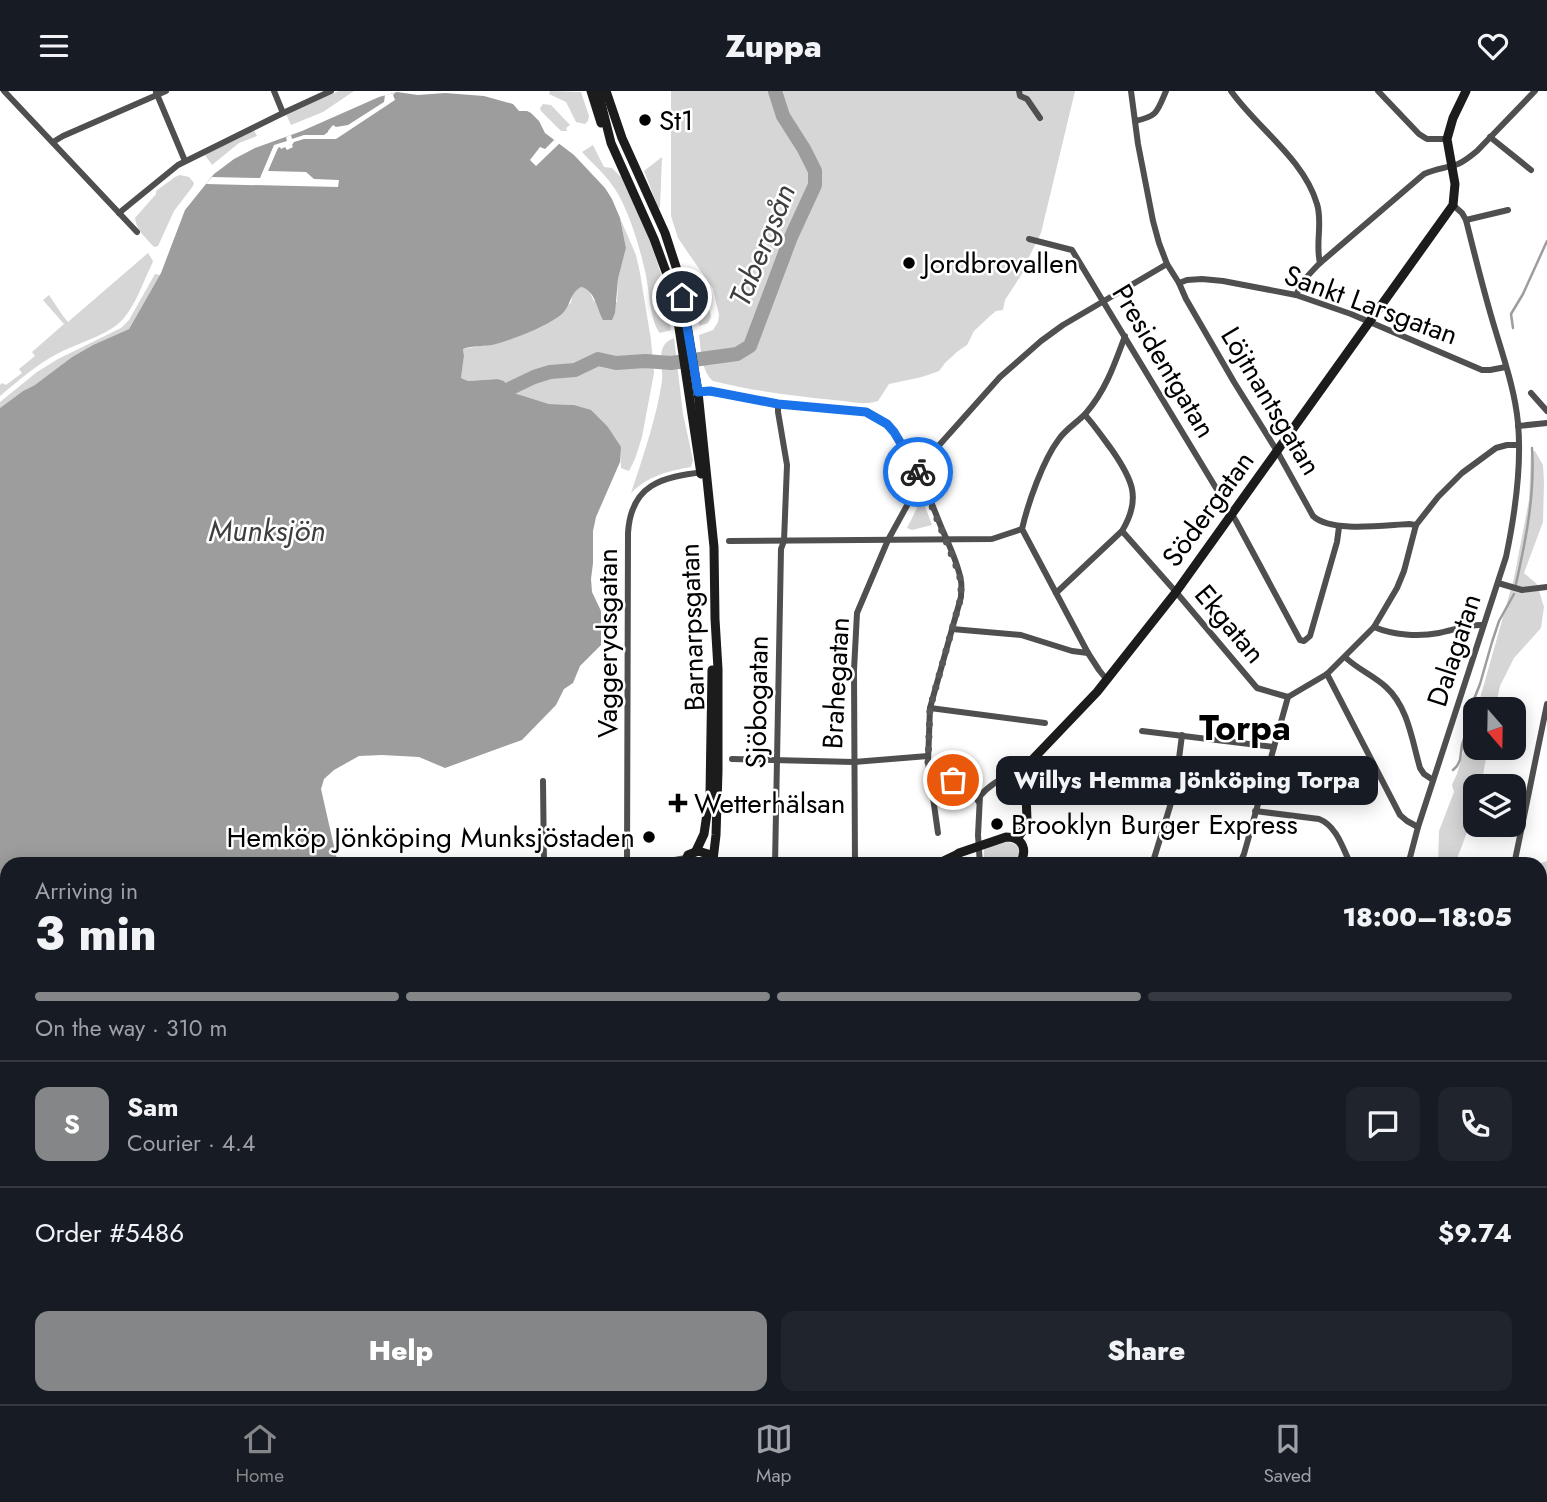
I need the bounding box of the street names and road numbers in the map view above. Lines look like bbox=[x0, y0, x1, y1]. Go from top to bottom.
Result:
street label: Sankt Larsgatan bbox=[1278, 255, 1464, 355]
street label: Presidentgatan bbox=[1102, 276, 1226, 446]
street label: Löjtnantsgatan bbox=[1210, 319, 1332, 483]
street label: Södergatan bbox=[1152, 443, 1264, 575]
street label: Barnarpsgatan bbox=[669, 542, 715, 712]
street label: Vaggerydsgatan bbox=[587, 548, 628, 738]
street label: Ekgatan bbox=[1185, 576, 1275, 672]
street label: Dalagatan bbox=[1416, 588, 1492, 712]
street label: Brahegatan bbox=[812, 616, 860, 750]
street label: Sjöbogatan bbox=[735, 635, 779, 769]

